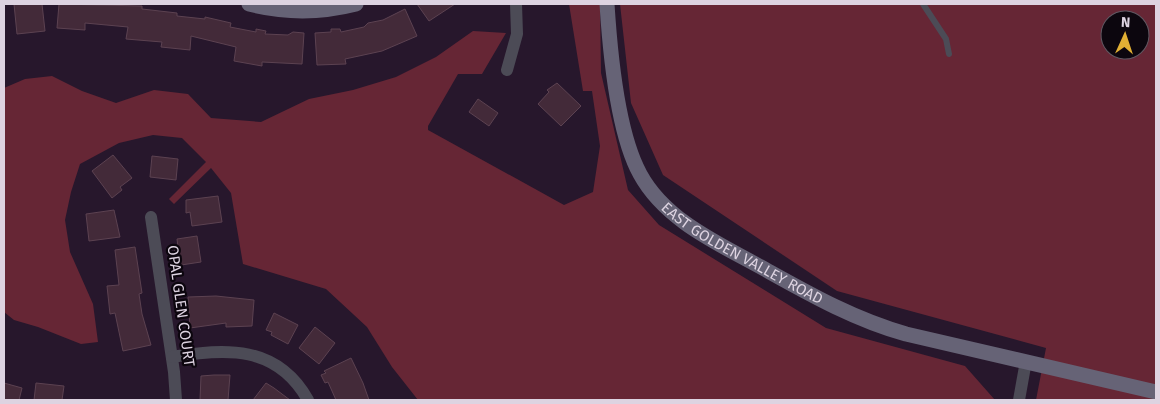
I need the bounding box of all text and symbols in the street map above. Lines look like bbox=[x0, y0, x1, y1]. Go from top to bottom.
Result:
north arrow bbox=[1100, 10, 1150, 60]
text: N bbox=[1121, 14, 1131, 31]
street label: EAST GOLDEN VALLEY ROAD bbox=[658, 199, 826, 308]
street label: OPAL GLEN COURT bbox=[164, 244, 198, 368]

